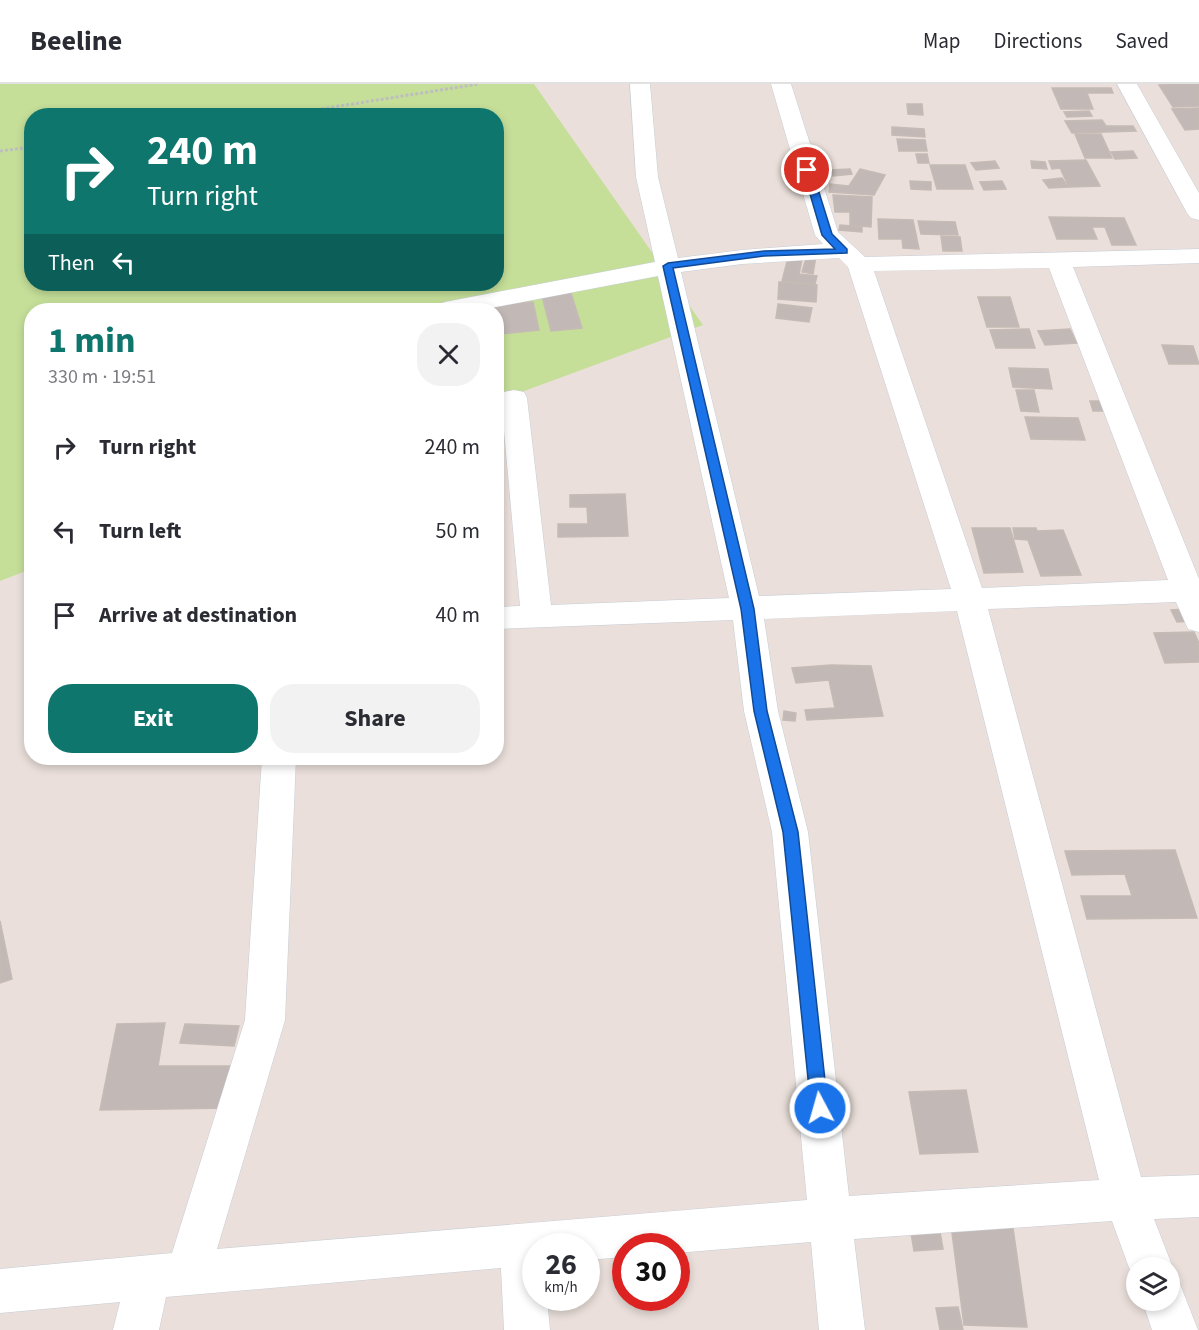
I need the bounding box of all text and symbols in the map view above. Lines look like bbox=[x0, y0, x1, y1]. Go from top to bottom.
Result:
text: Beeline bbox=[30, 21, 122, 61]
text: Map bbox=[923, 26, 961, 56]
text: Directions bbox=[994, 26, 1082, 56]
text: Saved bbox=[1115, 26, 1169, 56]
text: 240 m bbox=[147, 121, 258, 181]
icon: right bbox=[48, 132, 126, 210]
pin bbox=[781, 144, 832, 195]
icon: arrive bbox=[790, 153, 823, 186]
text: Turn right bbox=[147, 177, 258, 216]
icon: left bbox=[107, 246, 140, 279]
text: Then bbox=[48, 247, 95, 279]
text: 1 min bbox=[48, 315, 136, 366]
button: close bbox=[417, 323, 480, 386]
text: 330 m · 19:51 bbox=[48, 363, 156, 391]
icon: right bbox=[48, 431, 81, 464]
text: Turn right bbox=[99, 431, 196, 463]
text: 240 m bbox=[425, 431, 480, 463]
icon: left bbox=[48, 515, 81, 548]
text: Turn left bbox=[99, 515, 181, 547]
text: 50 m bbox=[435, 515, 480, 547]
icon: arrive bbox=[48, 599, 81, 632]
text: Arrive at destination bbox=[99, 599, 297, 631]
text: 40 m bbox=[435, 599, 480, 631]
button: Exit bbox=[48, 684, 258, 753]
button: Share bbox=[270, 684, 480, 753]
position arrow bbox=[788, 1076, 852, 1140]
speed limit sign: 30 bbox=[612, 1233, 690, 1311]
text: 26 bbox=[545, 1243, 577, 1286]
map controls bbox=[1126, 1257, 1180, 1311]
button: layers bbox=[1126, 1257, 1180, 1311]
text: km/h bbox=[544, 1277, 578, 1298]

